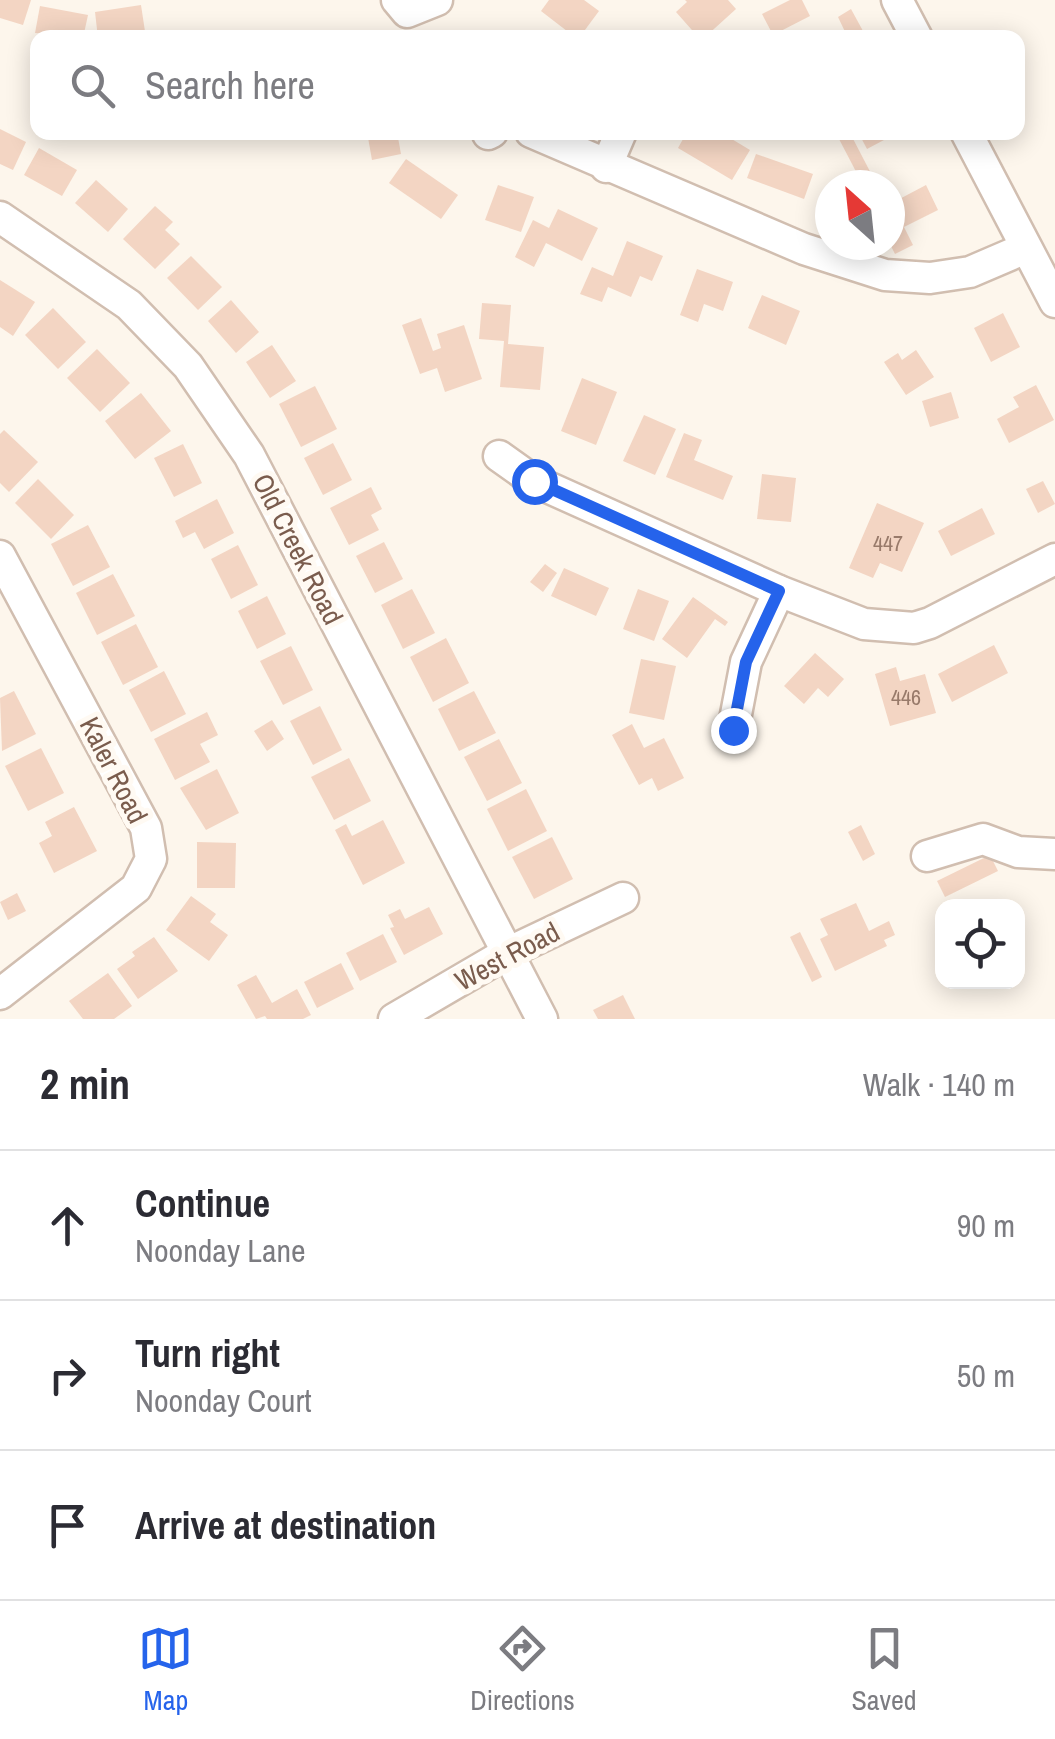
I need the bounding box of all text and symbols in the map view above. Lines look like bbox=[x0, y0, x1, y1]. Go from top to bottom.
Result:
search box bbox=[30, 30, 1025, 140]
icon: search bbox=[65, 58, 120, 113]
text: Search here bbox=[145, 60, 315, 111]
north arrow bbox=[815, 170, 905, 260]
route start bbox=[512, 459, 558, 505]
street label: Old Creek Road bbox=[244, 467, 352, 631]
house number: 447 bbox=[873, 528, 903, 558]
house number: 446 bbox=[891, 682, 921, 712]
route end bbox=[711, 708, 757, 754]
street label: Kaler Road bbox=[71, 710, 157, 830]
map controls bbox=[935, 899, 1025, 989]
button: locate bbox=[935, 899, 1025, 989]
street label: West Road bbox=[448, 913, 566, 999]
text: 2 min bbox=[40, 1056, 130, 1112]
text: Walk · 140 m bbox=[863, 1063, 1015, 1106]
text: Continue bbox=[135, 1178, 270, 1229]
icon: ahead bbox=[40, 1198, 95, 1253]
text: 90 m bbox=[957, 1204, 1015, 1247]
text: Noonday Lane bbox=[135, 1229, 306, 1272]
text: Turn right bbox=[135, 1328, 280, 1379]
icon: right bbox=[40, 1348, 95, 1403]
text: 50 m bbox=[957, 1354, 1015, 1397]
text: Noonday Court bbox=[135, 1379, 311, 1422]
icon: arrive bbox=[40, 1498, 95, 1553]
text: Arrive at destination bbox=[135, 1500, 436, 1551]
tab: Map bbox=[138, 1621, 193, 1719]
tab: Directions bbox=[470, 1621, 575, 1719]
tab: Saved bbox=[852, 1621, 917, 1719]

